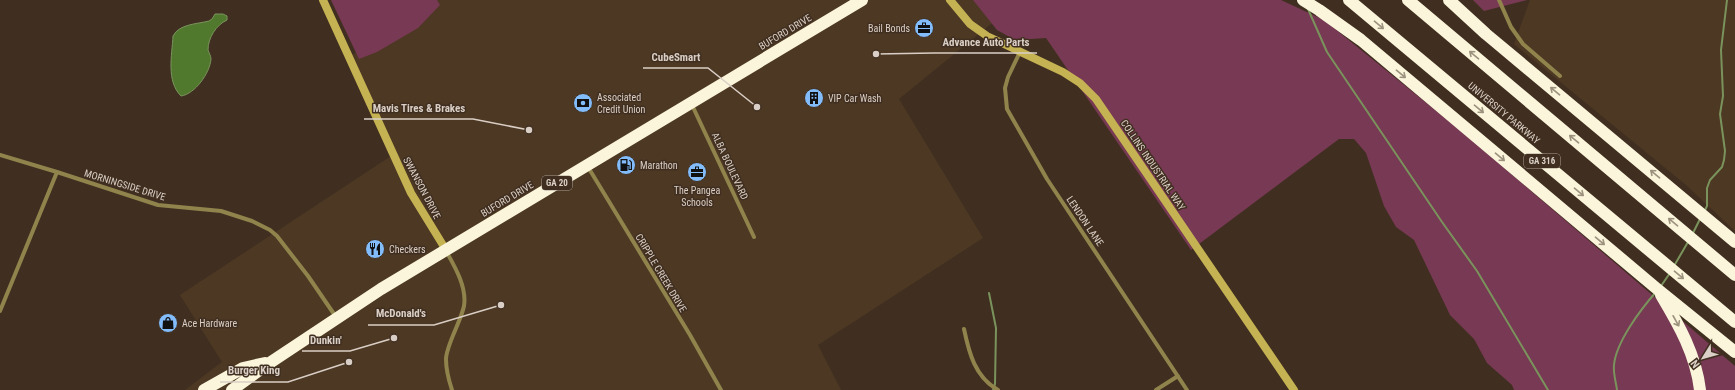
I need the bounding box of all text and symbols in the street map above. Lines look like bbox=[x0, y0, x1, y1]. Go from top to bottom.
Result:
street label: BUFORD DRIVE bbox=[757, 12, 813, 52]
office icon: Bail Bonds bbox=[913, 17, 935, 39]
one-way arrow bbox=[1374, 21, 1384, 30]
place label: Bail Bonds bbox=[868, 23, 910, 34]
callout: Advance Auto Parts bbox=[934, 30, 1037, 53]
text: Advance Auto Parts bbox=[942, 36, 1030, 49]
callout: CubeSmart bbox=[643, 45, 708, 68]
text: CubeSmart bbox=[652, 51, 701, 64]
one-way arrow bbox=[1469, 51, 1479, 60]
one-way arrow bbox=[1396, 69, 1406, 78]
street label: UNIVERSITY PARKWAY bbox=[1466, 80, 1543, 147]
one-way arrow bbox=[1550, 86, 1560, 95]
building icon: VIP Car Wash bbox=[803, 87, 825, 109]
bank icon: Associated Credit Union bbox=[572, 92, 594, 114]
place label: Associated Credit Union bbox=[597, 92, 646, 115]
place label: VIP Car Wash bbox=[828, 93, 882, 104]
callout: Mavis Tires & Brakes bbox=[364, 96, 473, 119]
text: Mavis Tires & Brakes bbox=[373, 102, 465, 115]
one-way arrow bbox=[1473, 104, 1484, 113]
street label: COLLINS INDUSTRIAL WAY bbox=[1119, 118, 1188, 213]
street label: ALBA BOULEVARD bbox=[710, 131, 751, 202]
one-way arrow bbox=[1568, 134, 1579, 143]
one-way arrow bbox=[1495, 153, 1506, 162]
fuel station icon: Marathon bbox=[615, 154, 637, 176]
road number: GA 316 bbox=[1524, 154, 1560, 168]
street label: SWANSON DRIVE bbox=[401, 155, 443, 221]
place label: Marathon bbox=[640, 160, 678, 171]
office icon: The Pangea Schools bbox=[686, 161, 708, 183]
street label: MORNINGSIDE DRIVE bbox=[83, 167, 167, 203]
one-way arrow bbox=[1649, 169, 1660, 178]
road number: GA 20 bbox=[542, 176, 572, 190]
street label: BUFORD DRIVE bbox=[479, 179, 535, 219]
place label: The Pangea Schools bbox=[674, 185, 720, 208]
one-way arrow bbox=[1573, 187, 1584, 196]
street label: LENDON LANE bbox=[1064, 194, 1106, 248]
one-way arrow bbox=[1668, 218, 1678, 227]
street label: CRIPPLE CREEK DRIVE bbox=[633, 232, 689, 314]
one-way arrow bbox=[1595, 236, 1605, 245]
restaurant icon: Checkers bbox=[364, 238, 386, 260]
place label: Checkers bbox=[389, 244, 426, 255]
one-way arrow bbox=[1674, 270, 1684, 279]
callout: McDonald's bbox=[368, 302, 434, 325]
text: McDonald's bbox=[376, 307, 426, 320]
shop icon: Ace Hardware bbox=[157, 312, 179, 334]
one-way arrow bbox=[1673, 315, 1680, 327]
place label: Ace Hardware bbox=[182, 318, 238, 329]
callout: Dunkin' bbox=[302, 328, 350, 351]
text: Dunkin' bbox=[310, 334, 342, 347]
north arrow bbox=[1683, 338, 1723, 378]
text: N bbox=[1688, 357, 1703, 370]
callout: Burger King bbox=[220, 359, 288, 382]
text: Burger King bbox=[228, 364, 280, 377]

